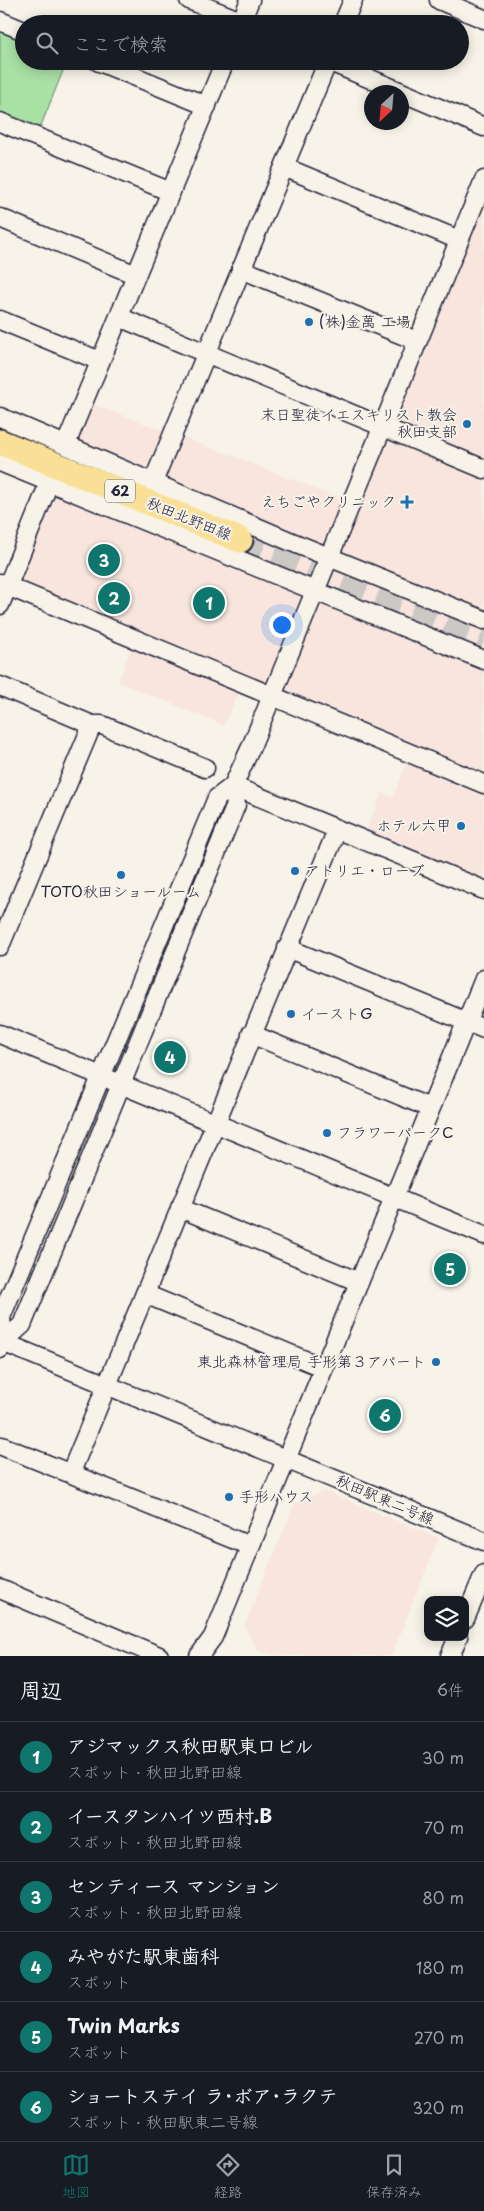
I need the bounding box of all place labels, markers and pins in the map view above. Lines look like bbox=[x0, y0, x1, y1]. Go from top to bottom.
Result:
place label: (株)金萬 工場 bbox=[319, 309, 411, 332]
marker: (株)金萬 工場 bbox=[303, 316, 315, 328]
place label: 末日聖徒イエスキリスト教会 秋田支部 bbox=[260, 402, 457, 442]
marker: 末日聖徒イエスキリスト教会 秋田支部 bbox=[461, 418, 473, 430]
place label: えちごやクリニック bbox=[261, 489, 396, 512]
marker: えちごやクリニック bbox=[400, 495, 414, 509]
pin: 3 bbox=[88, 541, 120, 579]
pin: 2 bbox=[98, 579, 130, 617]
pin: 1 bbox=[193, 584, 225, 622]
place label: ホテル六甲 bbox=[377, 813, 451, 836]
marker: ホテル六甲 bbox=[455, 820, 467, 832]
place label: アトリエ・ローブ bbox=[305, 858, 424, 881]
marker: アトリエ・ローブ bbox=[289, 865, 301, 877]
marker: TOTO秋田ショールーム bbox=[115, 869, 127, 881]
place label: TOTO秋田ショールーム bbox=[41, 879, 201, 902]
place label: イーストG bbox=[301, 1001, 373, 1024]
marker: イーストG bbox=[285, 1008, 297, 1020]
pin: 4 bbox=[154, 1038, 186, 1076]
place label: フラワーパークC bbox=[337, 1120, 454, 1143]
marker: フラワーパークC bbox=[321, 1127, 333, 1139]
pin: 5 bbox=[434, 1250, 466, 1288]
place label: 東北森林管理局 手形第３アパート bbox=[197, 1349, 426, 1372]
marker: 東北森林管理局 手形第３アパート bbox=[430, 1356, 442, 1368]
pin: 6 bbox=[369, 1396, 401, 1434]
place label: 手形ハウス bbox=[239, 1484, 313, 1507]
marker: 手形ハウス bbox=[223, 1491, 235, 1503]

